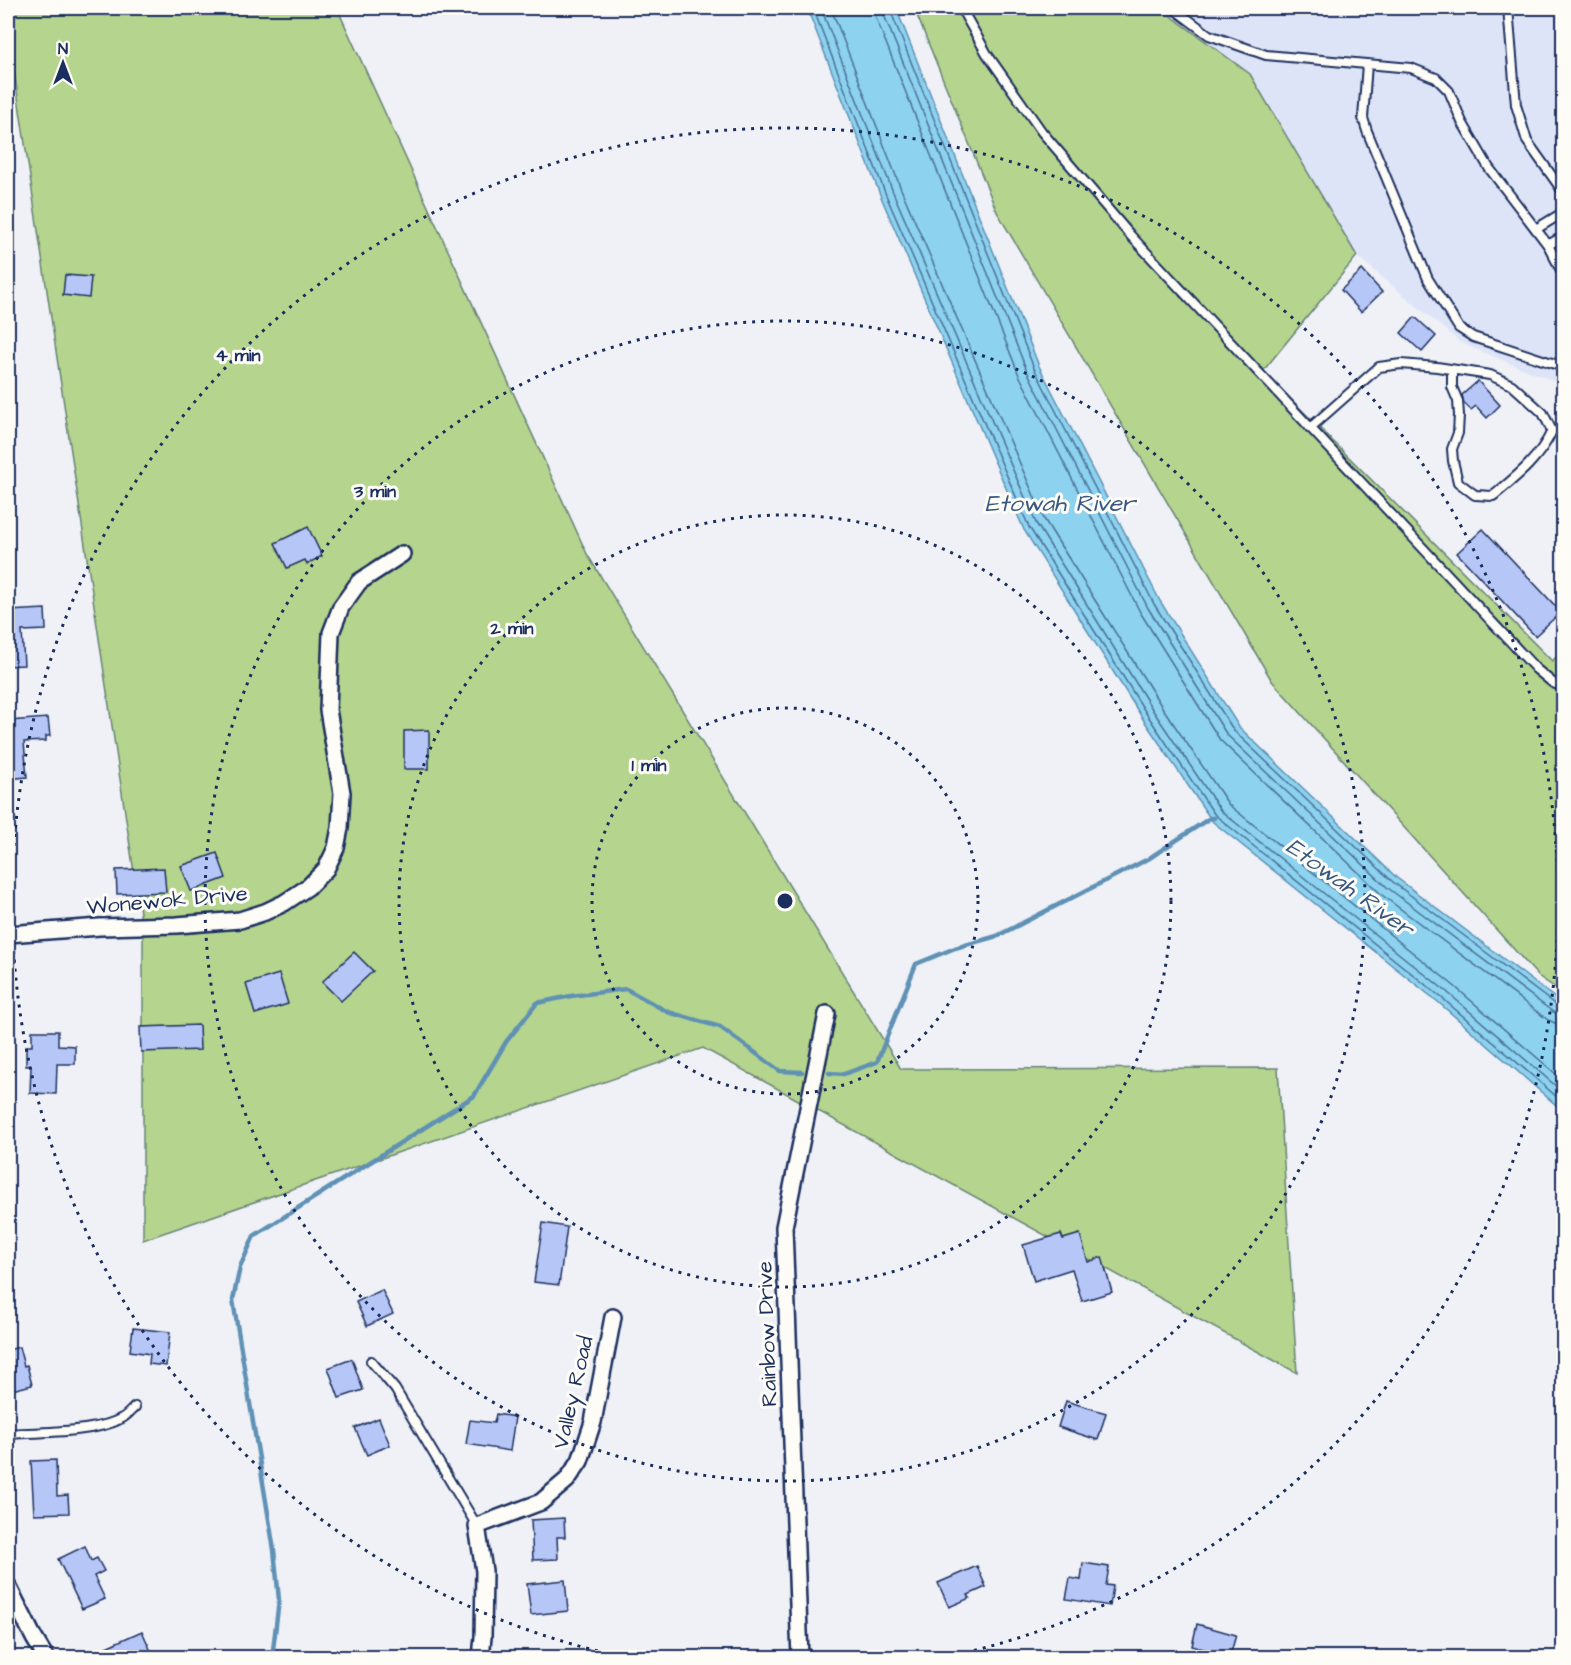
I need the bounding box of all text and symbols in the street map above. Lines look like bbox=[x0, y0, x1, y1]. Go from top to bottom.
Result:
north arrow bbox=[33, 33, 93, 93]
text: N bbox=[58, 38, 68, 60]
text: 4 min bbox=[215, 343, 261, 368]
text: 3 min bbox=[353, 479, 396, 504]
water label: Etowah River bbox=[985, 487, 1138, 521]
text: 2 min bbox=[489, 616, 534, 641]
text: 1 min bbox=[631, 753, 667, 778]
water label: Etowah River bbox=[1279, 830, 1422, 947]
street label: Wonewok Drive bbox=[85, 878, 249, 923]
centre of rings bbox=[775, 891, 795, 911]
street label: Rainbow Drive bbox=[749, 1261, 786, 1407]
street label: Valley Road bbox=[545, 1333, 602, 1452]

